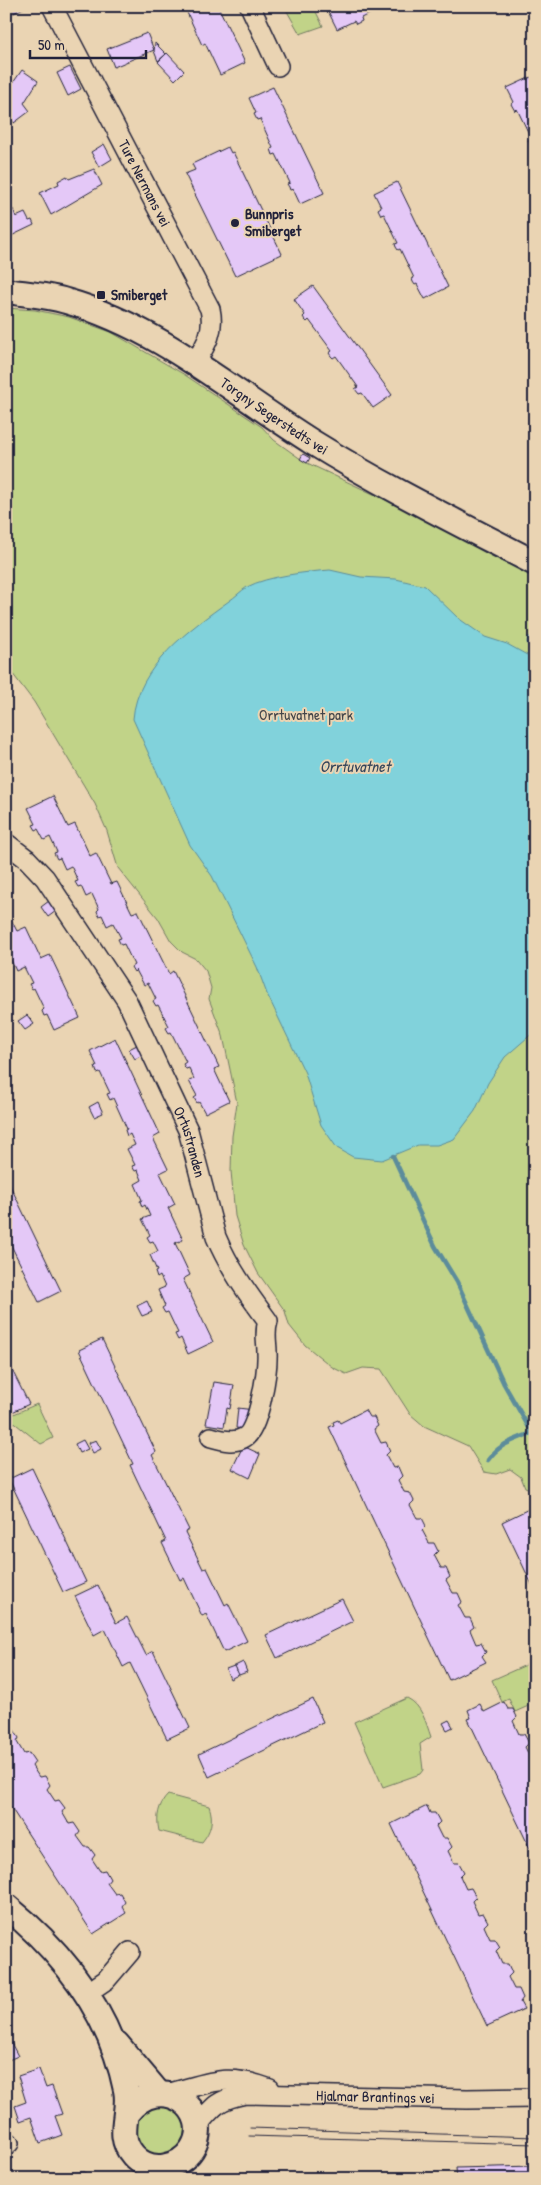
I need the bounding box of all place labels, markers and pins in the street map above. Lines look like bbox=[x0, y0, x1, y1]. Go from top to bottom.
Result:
place label: Bunnpris Smiberget bbox=[245, 203, 302, 242]
marker: Bunnpris Smiberget bbox=[229, 217, 241, 229]
place label: Smiberget bbox=[111, 284, 168, 306]
marker: Smiberget bbox=[95, 289, 107, 301]

